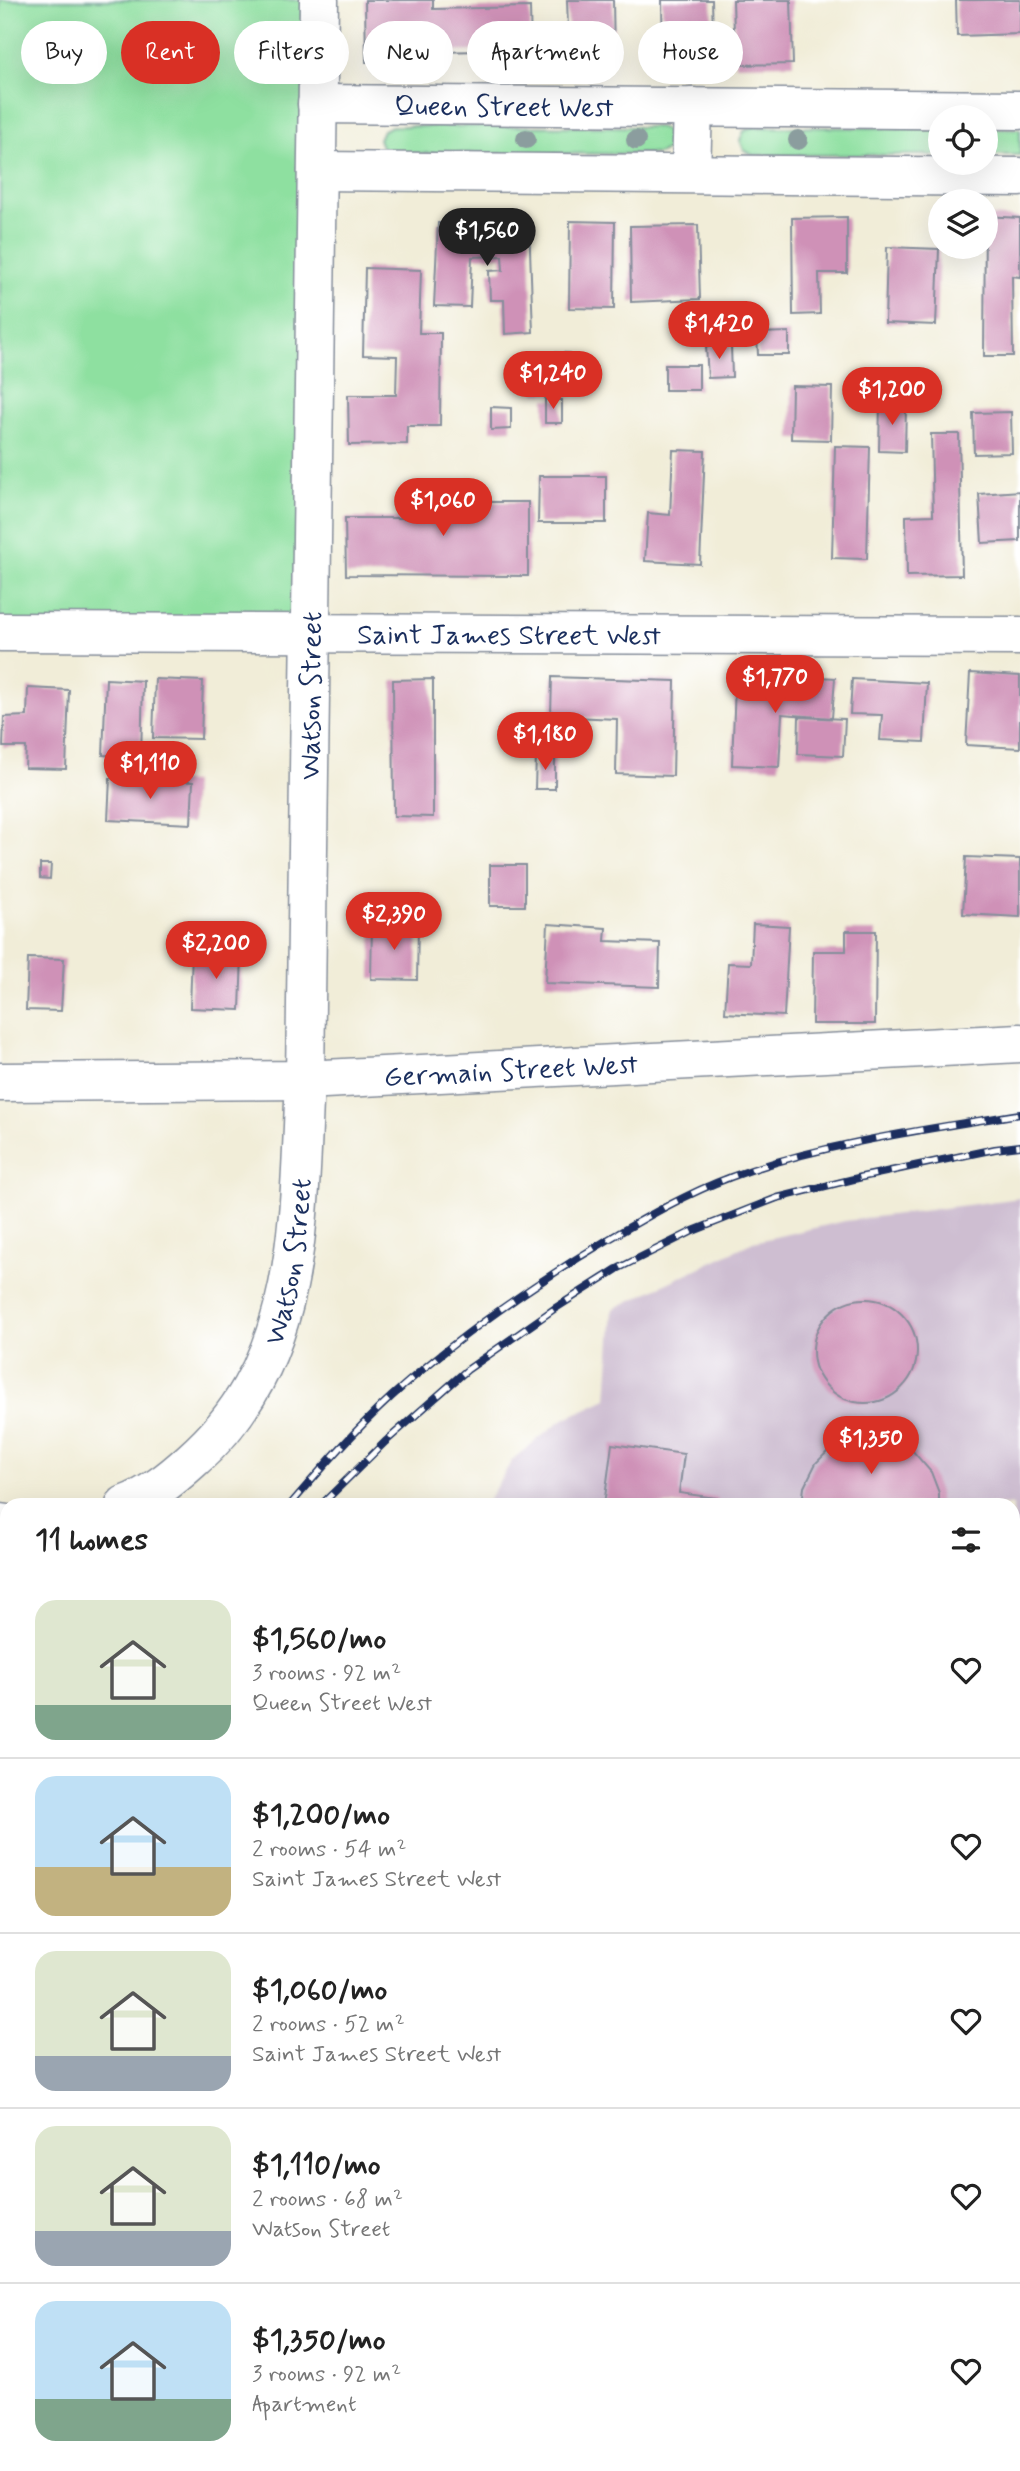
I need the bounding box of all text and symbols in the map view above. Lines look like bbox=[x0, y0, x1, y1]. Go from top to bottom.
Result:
chip: Buy bbox=[21, 21, 107, 84]
chip: Rent bbox=[121, 21, 220, 84]
chip: Filters bbox=[234, 21, 349, 84]
chip: New bbox=[363, 21, 453, 84]
chip: Apartment bbox=[467, 21, 624, 84]
chip: House bbox=[638, 21, 743, 84]
street label: Queen Street West bbox=[394, 89, 614, 128]
map controls bbox=[928, 105, 998, 259]
button: locate bbox=[928, 105, 998, 175]
button: layers bbox=[928, 189, 998, 259]
pin: $1,560 bbox=[430, 208, 544, 268]
text: $1,560 bbox=[455, 216, 519, 246]
pin: $1,420 bbox=[662, 302, 776, 361]
text: $1,420 bbox=[684, 309, 754, 339]
pin: $1,240 bbox=[496, 352, 610, 411]
text: $1,240 bbox=[519, 359, 587, 389]
pin: $1,200 bbox=[835, 368, 949, 427]
text: $1,200 bbox=[858, 375, 926, 405]
pin: $1,060 bbox=[386, 478, 500, 538]
text: $1,060 bbox=[410, 486, 476, 516]
street label: Watson Street bbox=[293, 611, 332, 780]
street label: Saint James Street West bbox=[357, 617, 662, 656]
pin: $1,770 bbox=[718, 656, 832, 715]
text: $1,770 bbox=[742, 663, 808, 693]
pin: $1,180 bbox=[488, 712, 602, 772]
text: $1,180 bbox=[513, 720, 577, 750]
pin: $1,110 bbox=[93, 742, 207, 801]
text: $1,110 bbox=[120, 749, 180, 779]
pin: $2,390 bbox=[337, 892, 451, 952]
text: $2,390 bbox=[362, 900, 426, 930]
pin: $2,200 bbox=[159, 922, 273, 981]
text: $2,200 bbox=[182, 929, 250, 959]
street label: Germain Street West bbox=[383, 1047, 640, 1097]
street label: Watson Street bbox=[257, 1177, 322, 1350]
pin: $1,350 bbox=[814, 1416, 928, 1476]
text: $1,350 bbox=[839, 1424, 903, 1454]
text: 11 homes bbox=[35, 1521, 148, 1560]
icon: filters bbox=[947, 1521, 985, 1559]
text: $1,560/mo bbox=[252, 1620, 386, 1659]
icon: home bbox=[91, 1628, 175, 1712]
icon: heart bbox=[947, 1651, 985, 1689]
text: 3 rooms · 92 m² bbox=[252, 1659, 401, 1689]
text: Queen Street West bbox=[252, 1689, 432, 1719]
text: $1,200/mo bbox=[252, 1796, 390, 1835]
icon: home bbox=[91, 1804, 175, 1888]
icon: heart bbox=[947, 1827, 985, 1865]
text: 2 rooms · 54 m² bbox=[252, 1835, 406, 1865]
text: Saint James Street West bbox=[252, 1865, 501, 1895]
text: $1,060/mo bbox=[252, 1971, 387, 2010]
icon: home bbox=[91, 1979, 175, 2063]
icon: heart bbox=[947, 2002, 985, 2040]
text: 2 rooms · 52 m² bbox=[252, 2010, 405, 2040]
text: Saint James Street West bbox=[252, 2040, 501, 2070]
text: $1,110/mo bbox=[252, 2146, 381, 2185]
icon: home bbox=[91, 2154, 175, 2238]
icon: heart bbox=[947, 2177, 985, 2215]
text: 2 rooms · 68 m² bbox=[252, 2185, 403, 2215]
text: Watson Street bbox=[252, 2215, 390, 2245]
text: $1,350/mo bbox=[252, 2321, 385, 2360]
icon: home bbox=[91, 2329, 175, 2413]
icon: heart bbox=[947, 2352, 985, 2390]
text: 3 rooms · 92 m² bbox=[252, 2360, 401, 2390]
text: Apartment bbox=[252, 2390, 357, 2420]

